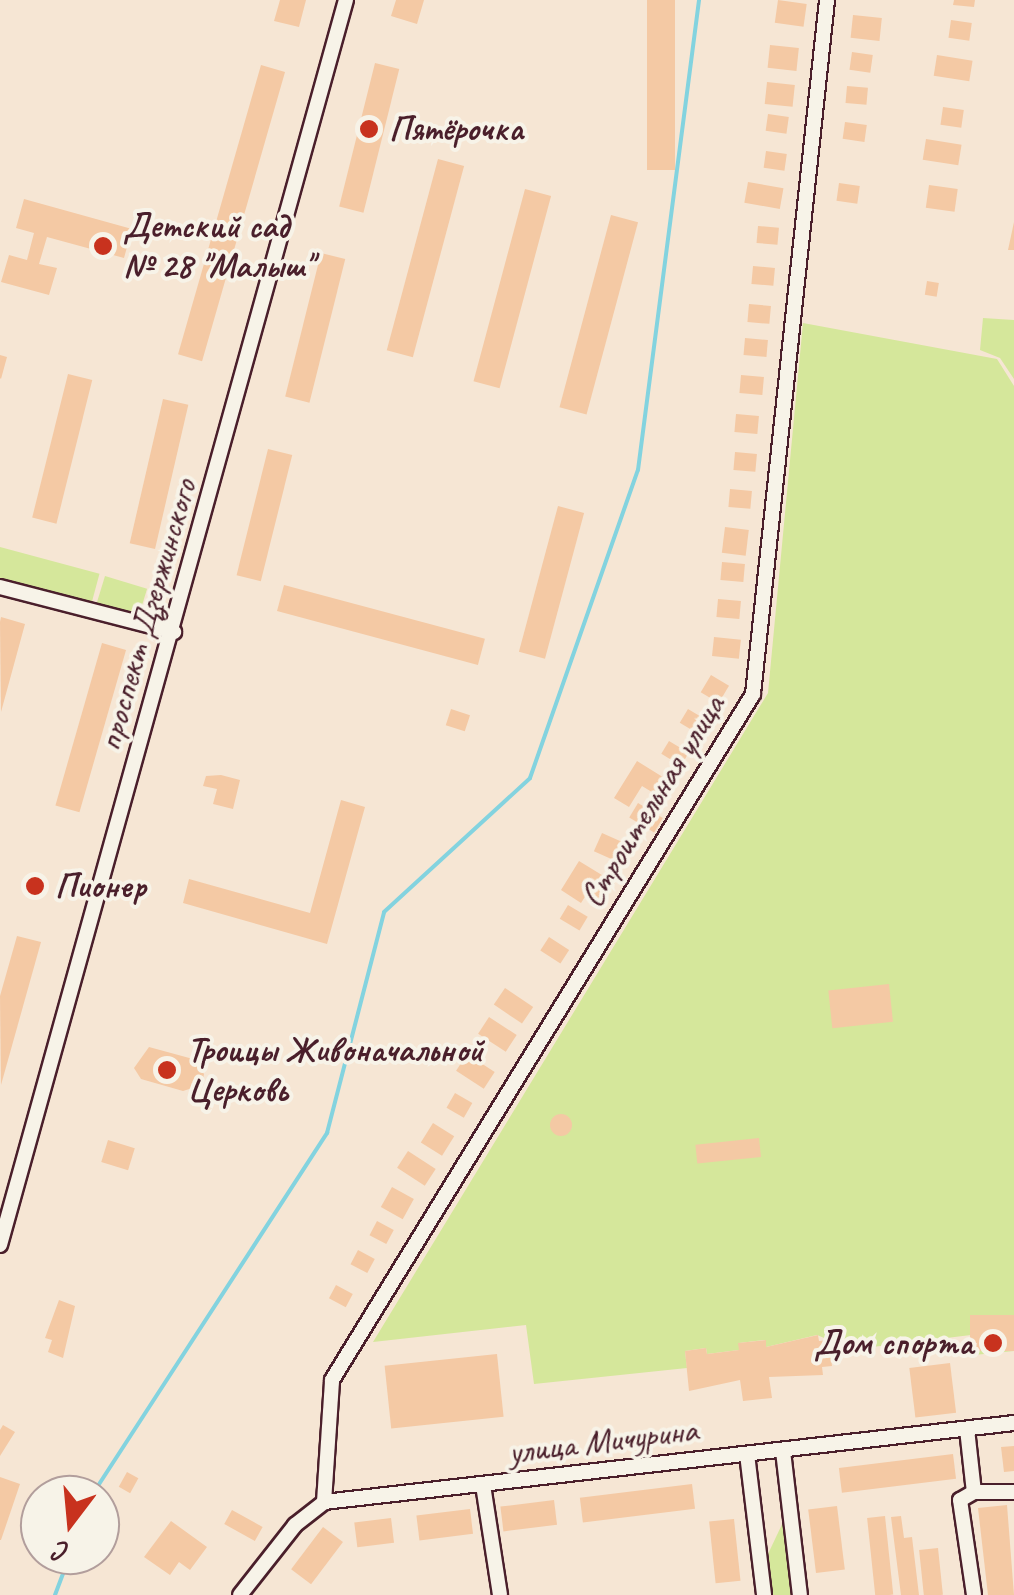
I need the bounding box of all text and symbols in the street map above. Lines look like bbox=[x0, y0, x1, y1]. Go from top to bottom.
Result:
place label: Пятёрочка bbox=[389, 108, 523, 150]
marker: Пятёрочка bbox=[358, 118, 380, 140]
place label: Детский сад № 28 "Малыш" bbox=[123, 205, 313, 287]
marker: Детский сад № 28 "Малыш" bbox=[92, 235, 114, 257]
street label: проспект Дзержинского bbox=[88, 474, 206, 756]
street label: Строительная улица bbox=[569, 686, 735, 916]
place label: Пионер bbox=[55, 865, 146, 907]
marker: Пионер bbox=[24, 875, 46, 897]
place label: Троицы Живоначальной Церковь bbox=[187, 1029, 483, 1111]
marker: Троицы Живоначальной Церковь bbox=[156, 1059, 178, 1081]
place label: Дом спорта bbox=[817, 1322, 973, 1364]
marker: Дом спорта bbox=[982, 1332, 1004, 1354]
street label: улица Мичурина bbox=[505, 1408, 701, 1474]
north arrow bbox=[20, 1475, 120, 1575]
text: С bbox=[51, 1534, 74, 1571]

